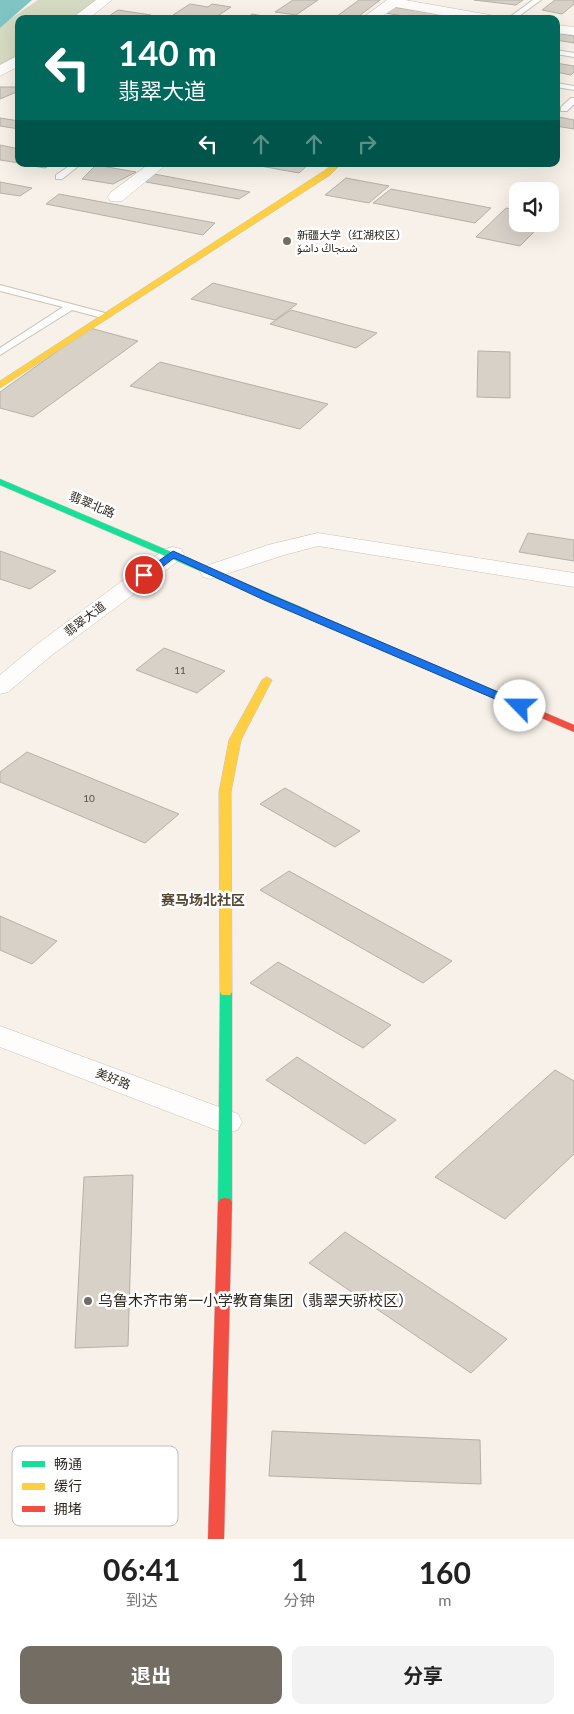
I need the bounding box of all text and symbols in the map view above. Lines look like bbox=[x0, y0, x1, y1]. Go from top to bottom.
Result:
text: 140 m bbox=[118, 31, 217, 73]
icon: left bbox=[35, 35, 100, 100]
text: 翡翠大道 bbox=[118, 77, 206, 104]
icon: left bbox=[194, 130, 222, 158]
icon: ahead bbox=[247, 130, 275, 158]
icon: ahead bbox=[300, 130, 328, 158]
icon: right bbox=[353, 130, 381, 158]
map controls bbox=[509, 182, 559, 232]
button: sound bbox=[509, 182, 559, 232]
place label: 新疆大学（红湖校区） شىنجاڭ داشۆ bbox=[297, 228, 407, 255]
marker: 新疆大学（红湖校区） شىنجاڭ داشۆ bbox=[281, 235, 293, 247]
street label: 翡翠北路 bbox=[67, 488, 117, 521]
pin bbox=[123, 554, 165, 596]
icon: arrive bbox=[130, 561, 158, 589]
street label: 翡翠大道 bbox=[61, 598, 108, 639]
house number: 11 bbox=[174, 664, 186, 676]
position arrow bbox=[493, 679, 545, 731]
house number: 10 bbox=[83, 792, 95, 804]
district label: 赛马场北社区 bbox=[161, 891, 245, 908]
street label: 美好路 bbox=[94, 1065, 133, 1092]
place label: 乌鲁木齐市第一小学教育集团（翡翠天骄校区） bbox=[98, 1291, 413, 1309]
marker: 乌鲁木齐市第一小学教育集团（翡翠天骄校区） bbox=[82, 1295, 94, 1307]
legend bbox=[12, 1446, 178, 1526]
text: 畅通 bbox=[54, 1455, 82, 1472]
text: 缓行 bbox=[54, 1477, 82, 1494]
text: 拥堵 bbox=[54, 1500, 82, 1517]
text: 06:41 bbox=[103, 1551, 180, 1587]
text: 1 bbox=[291, 1551, 308, 1587]
text: 160 bbox=[419, 1554, 471, 1590]
text: 到达 bbox=[126, 1590, 158, 1609]
text: 分钟 bbox=[284, 1590, 316, 1609]
text: m bbox=[438, 1590, 451, 1609]
button: 退出 bbox=[20, 1646, 282, 1704]
button: 分享 bbox=[292, 1646, 554, 1704]

